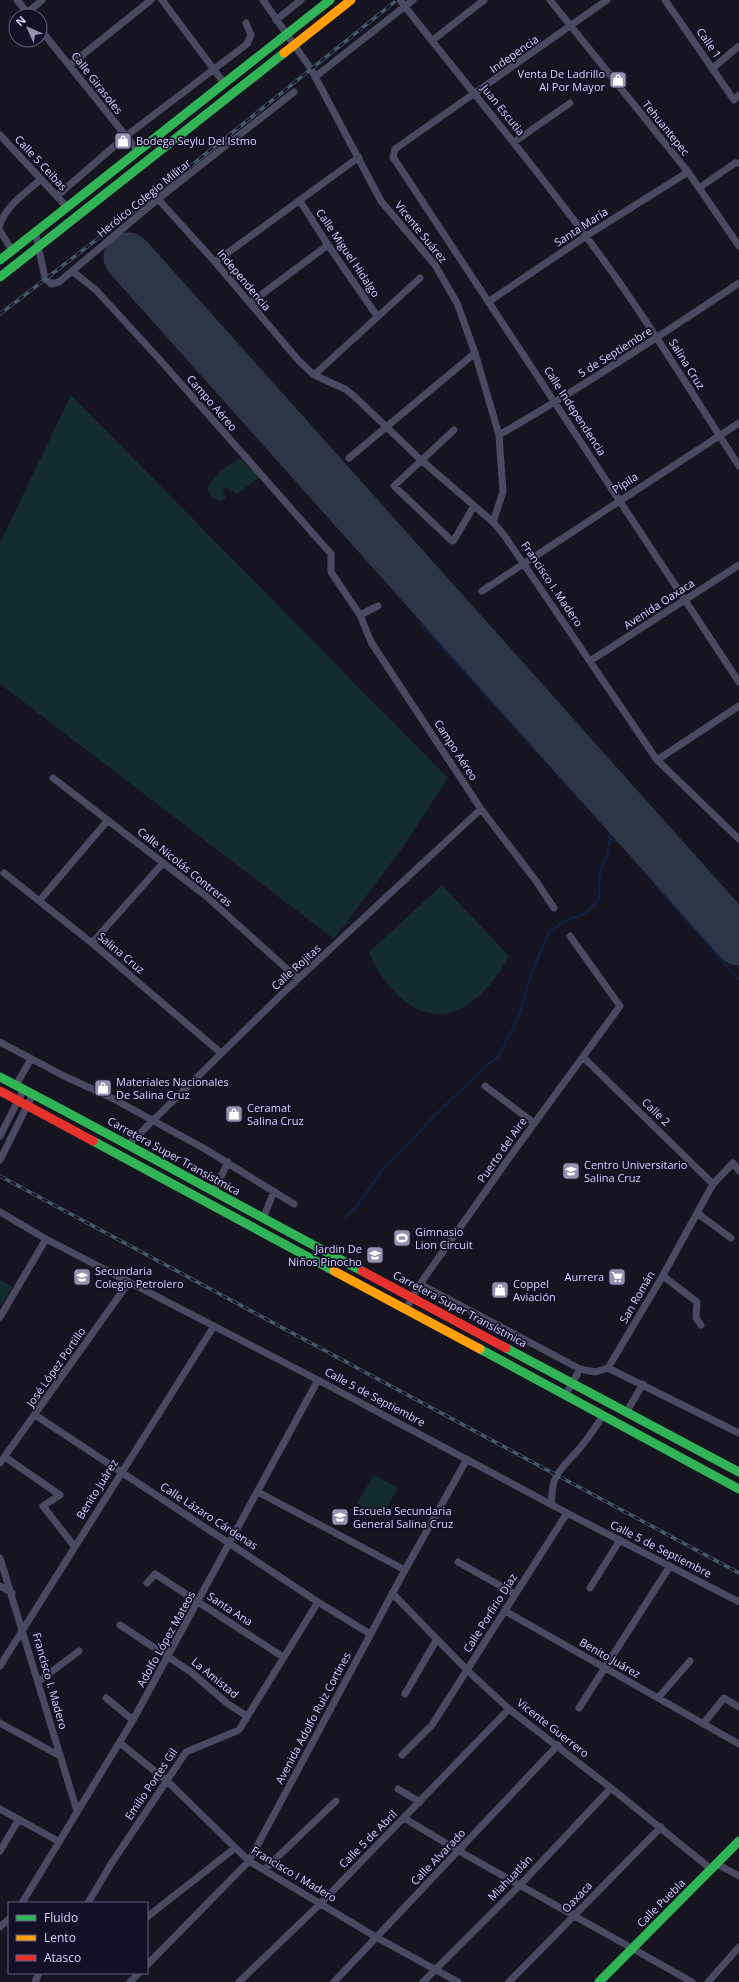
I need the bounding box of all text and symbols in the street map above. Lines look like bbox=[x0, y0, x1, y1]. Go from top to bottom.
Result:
north arrow bbox=[8, 8, 48, 48]
text: N bbox=[12, 12, 29, 29]
street label: Calle 1 bbox=[694, 25, 725, 61]
street label: Indepencia bbox=[486, 31, 541, 76]
street label: Calle Girasoles bbox=[68, 48, 126, 117]
place label: Venta De Ladrillo Al Por Mayor bbox=[518, 66, 605, 94]
shop icon: Venta De Ladrillo Al Por Mayor bbox=[608, 70, 628, 90]
street label: Juan Escutia bbox=[478, 80, 529, 138]
street label: Tehuantepec bbox=[640, 97, 693, 158]
shop icon: Bodega Seylu Del Istmo bbox=[113, 131, 133, 151]
street label: Calle 5 Ceibas bbox=[12, 132, 71, 194]
place label: Bodega Seylu Del Istmo bbox=[136, 133, 257, 148]
street label: Heróico Colegio Militar bbox=[94, 155, 194, 240]
street label: Vicente Suárez bbox=[392, 198, 451, 266]
street label: Santa María bbox=[551, 204, 610, 250]
street label: Calle Miguel Hidalgo bbox=[313, 205, 384, 300]
street label: Independencia bbox=[214, 246, 275, 314]
street label: 5 de Septiembre bbox=[575, 323, 654, 380]
street label: Salina Cruz bbox=[666, 336, 709, 392]
street label: Calle Independencia bbox=[541, 363, 610, 458]
street label: Campo Aéreo bbox=[184, 371, 241, 434]
street label: Pípila bbox=[609, 469, 640, 496]
street label: Francisco I. Madero bbox=[518, 538, 587, 630]
street label: Avenida Oaxaca bbox=[620, 575, 697, 632]
street label: Campo Aéreo bbox=[431, 716, 482, 783]
street label: Calle Nicolás Contreras bbox=[135, 824, 236, 910]
street label: Salina Cruz bbox=[95, 929, 148, 977]
street label: Calle Rojitas bbox=[268, 940, 324, 993]
place label: Materiales Nacionales De Salina Cruz bbox=[116, 1074, 229, 1102]
shop icon: Materiales Nacionales De Salina Cruz bbox=[93, 1078, 113, 1098]
street label: Calle 2 bbox=[639, 1094, 674, 1129]
place label: Ceramat Salina Cruz bbox=[247, 1100, 304, 1128]
shop icon: Ceramat Salina Cruz bbox=[224, 1104, 244, 1124]
street label: Carretera Super Transístmica bbox=[105, 1113, 243, 1198]
street label: Puerto del Aire bbox=[474, 1114, 530, 1185]
place label: Centro Universitario Salina Cruz bbox=[584, 1157, 688, 1185]
school or university icon: Centro Universitario Salina Cruz bbox=[561, 1161, 581, 1181]
place label: Gimnasio Lion Circuit bbox=[415, 1224, 473, 1252]
sports icon: Gimnasio Lion Circuit bbox=[392, 1228, 412, 1248]
place label: Jardin De Niños Pinocho bbox=[288, 1241, 362, 1269]
school or university icon: Jardin De Niños Pinocho bbox=[365, 1245, 385, 1265]
place label: Secundaria Colegio Petrolero bbox=[95, 1263, 184, 1291]
school or university icon: Secundaria Colegio Petrolero bbox=[72, 1267, 92, 1287]
street label: Carretera Super Transístmica bbox=[391, 1267, 530, 1350]
supermarket icon: Aurrera bbox=[607, 1267, 627, 1287]
street label: San Román bbox=[616, 1268, 658, 1326]
place label: Aurrera bbox=[565, 1269, 604, 1284]
place label: Coppel Aviación bbox=[513, 1276, 556, 1304]
shop icon: Coppel Aviación bbox=[490, 1280, 510, 1300]
street label: José López Portillo bbox=[22, 1324, 89, 1410]
street label: Calle 5 de Septiembre bbox=[322, 1364, 428, 1429]
street label: Benito Juárez bbox=[72, 1456, 121, 1521]
street label: Calle Lázaro Cárdenas bbox=[158, 1478, 261, 1553]
place label: Escuela Secundaria General Salina Cruz bbox=[353, 1503, 453, 1531]
school or university icon: Escuela Secundaria General Salina Cruz bbox=[330, 1507, 350, 1527]
street label: Calle 5 de Septiembre bbox=[608, 1516, 715, 1581]
street label: Calle Porfirio Díaz bbox=[459, 1570, 520, 1655]
street label: Adolfo López Mateos bbox=[133, 1588, 198, 1689]
street label: Santa Ana bbox=[205, 1588, 256, 1629]
street label: Francisco I. Madero bbox=[30, 1631, 72, 1731]
street label: Benito Juárez bbox=[577, 1634, 643, 1681]
street label: Avenida Adolfo Ruiz Cortines bbox=[271, 1649, 354, 1786]
street label: La Amistad bbox=[189, 1654, 242, 1701]
street label: Vicente Guerrero bbox=[514, 1695, 593, 1761]
street label: Emilio Portes Gil bbox=[121, 1745, 180, 1823]
street label: Calle 5 de Abril bbox=[335, 1806, 400, 1871]
street label: Calle Alvarado bbox=[407, 1825, 469, 1888]
street label: Francisco I Madero bbox=[249, 1842, 340, 1905]
street label: Miahuatlán bbox=[484, 1852, 535, 1904]
street label: Calle Puebla bbox=[633, 1875, 688, 1930]
street label: Oaxaca bbox=[558, 1878, 595, 1916]
legend bbox=[8, 1902, 148, 1974]
text: Fluido bbox=[44, 1909, 78, 1926]
text: Lento bbox=[44, 1929, 76, 1946]
text: Atasco bbox=[44, 1949, 81, 1966]

